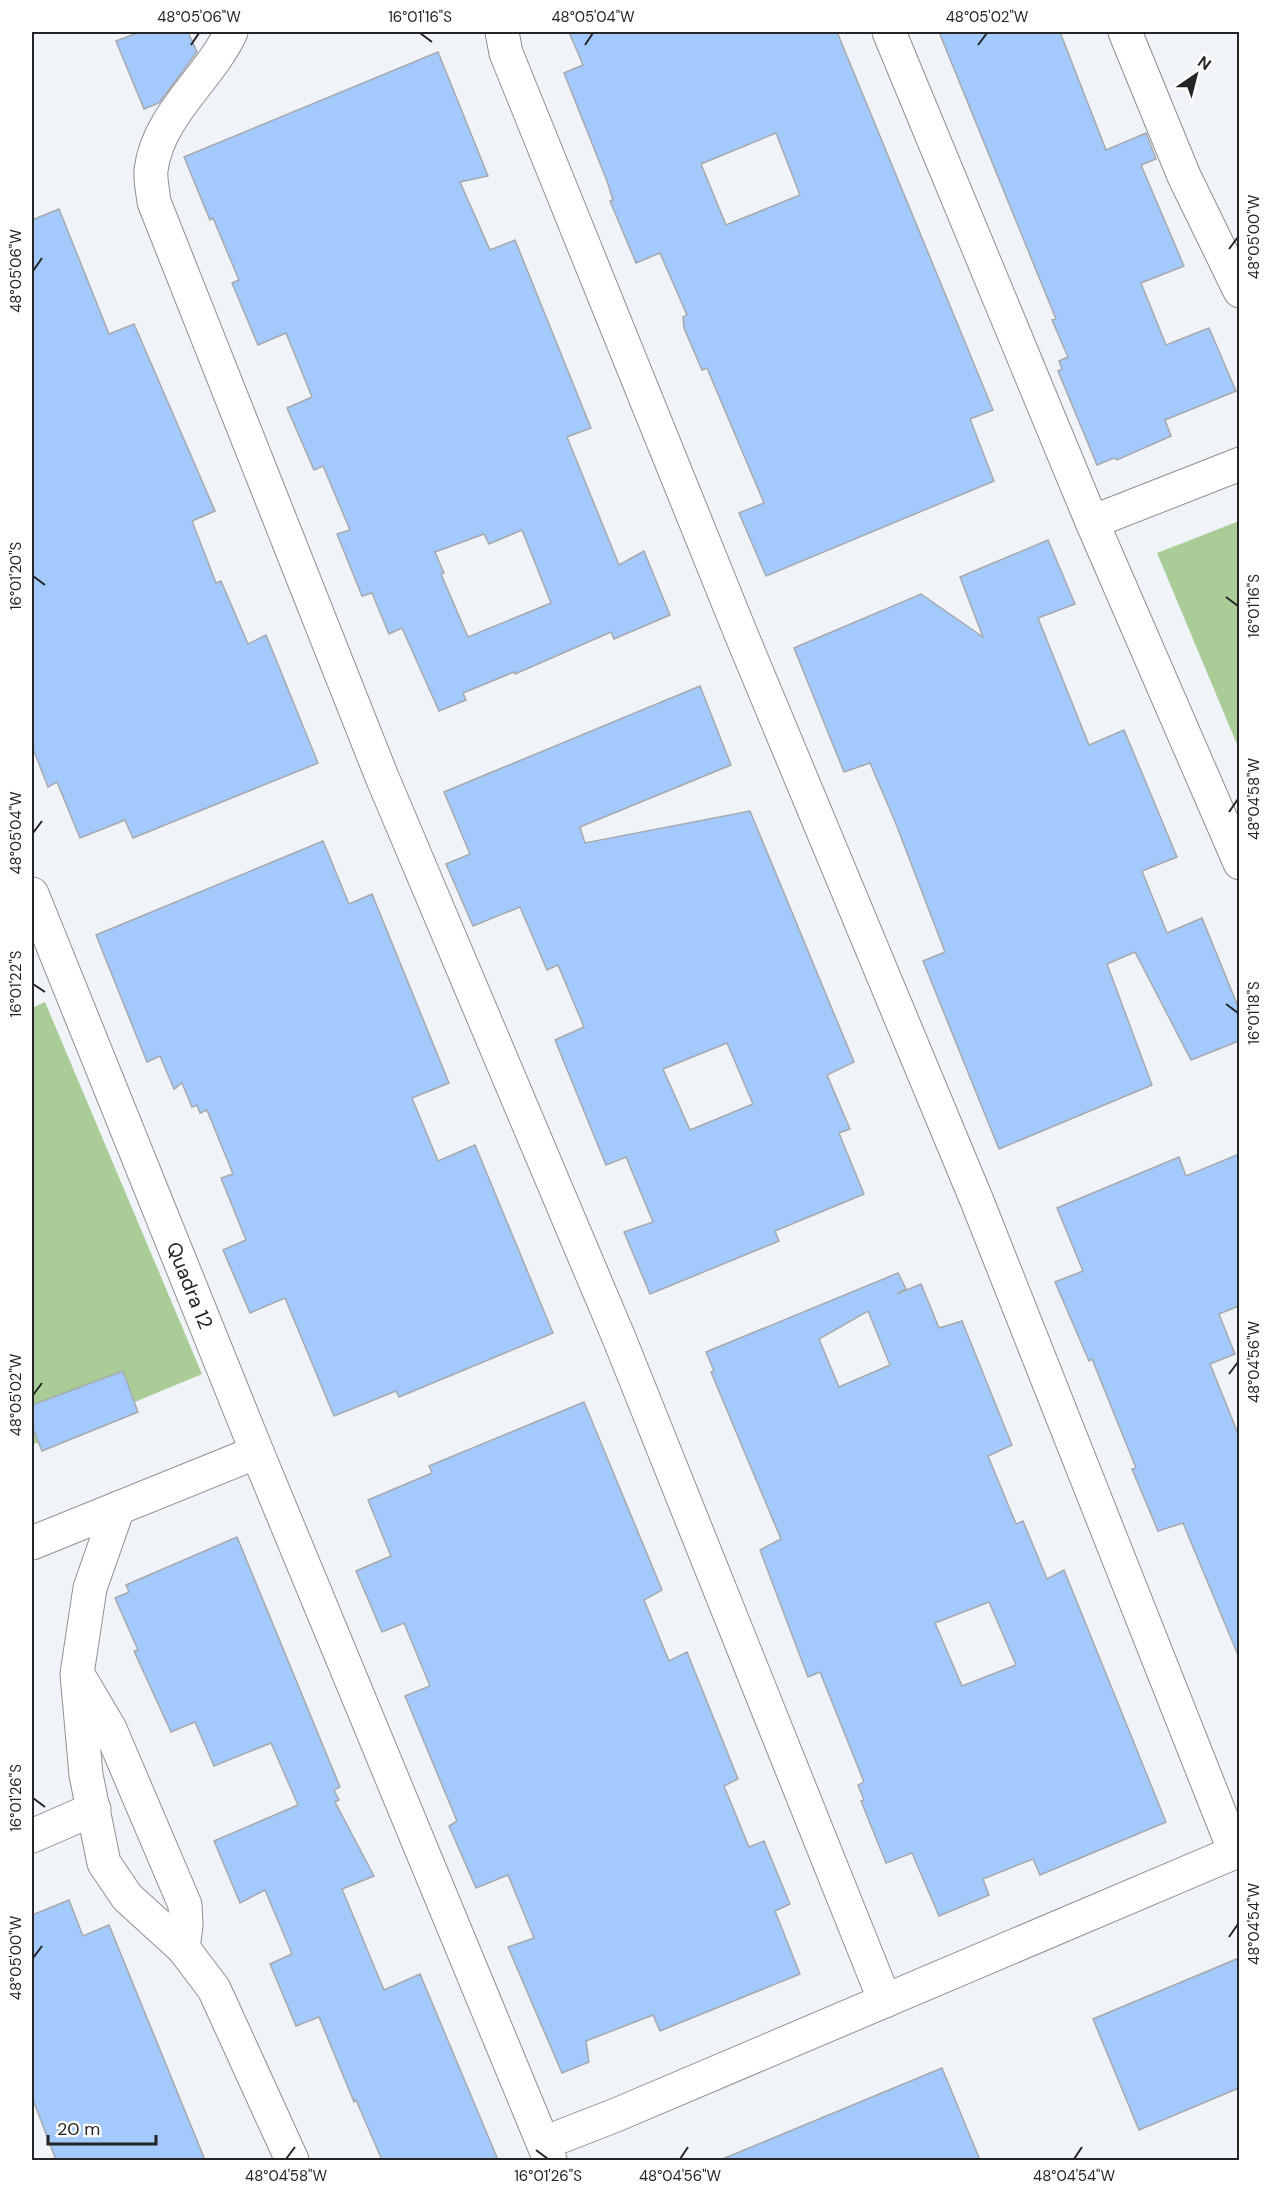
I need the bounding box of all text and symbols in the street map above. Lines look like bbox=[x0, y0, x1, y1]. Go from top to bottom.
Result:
text: 48°05'06"W bbox=[157, 7, 241, 27]
text: 16°01'16"S bbox=[388, 7, 452, 27]
text: 48°05'04"W bbox=[551, 7, 635, 27]
text: 48°05'02"W bbox=[946, 7, 1029, 27]
north arrow bbox=[1166, 45, 1226, 105]
text: N bbox=[1194, 51, 1215, 75]
text: 48°05'00"W bbox=[1244, 194, 1264, 279]
text: 48°05'06"W bbox=[6, 229, 26, 313]
text: 16°01'20"S bbox=[6, 542, 26, 610]
text: 16°01'16"S bbox=[1244, 574, 1264, 638]
text: 48°04'58"W bbox=[1244, 758, 1264, 840]
text: 48°05'04"W bbox=[6, 791, 26, 875]
text: 16°01'22"S bbox=[6, 950, 26, 1017]
text: 16°01'18"S bbox=[1244, 981, 1264, 1045]
street label: Quadra 12 bbox=[161, 1238, 219, 1333]
text: 48°04'56"W bbox=[1244, 1320, 1264, 1403]
text: 48°05'02"W bbox=[6, 1353, 26, 1436]
text: 16°01'26"S bbox=[6, 1764, 26, 1832]
text: 48°04'54"W bbox=[1244, 1883, 1264, 1965]
text: 48°05'00"W bbox=[6, 1915, 26, 2000]
scale bar bbox=[48, 2108, 156, 2146]
text: 20 m bbox=[57, 2117, 100, 2141]
text: 48°04'58"W bbox=[245, 2166, 327, 2186]
text: 16°01'26"S bbox=[514, 2166, 582, 2186]
text: 48°04'56"W bbox=[639, 2166, 722, 2186]
text: 48°04'54"W bbox=[1033, 2166, 1115, 2186]

